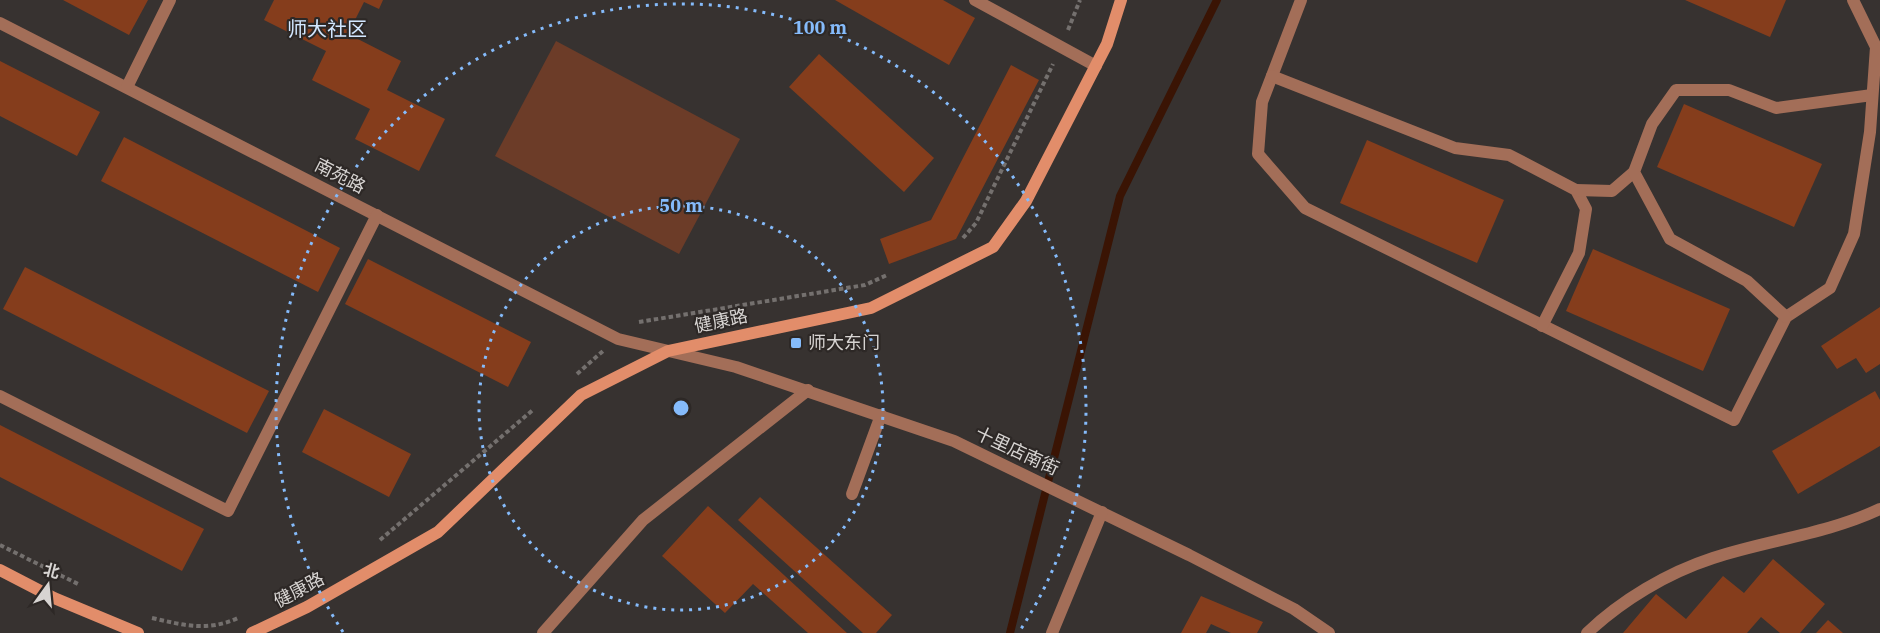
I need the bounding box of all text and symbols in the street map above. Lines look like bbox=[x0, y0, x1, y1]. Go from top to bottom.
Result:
district label: 师大社区 bbox=[287, 15, 367, 42]
text: 100 m bbox=[793, 16, 848, 39]
street label: 南苑路 bbox=[311, 153, 370, 198]
text: 50 m bbox=[659, 194, 703, 217]
street label: 健康路 bbox=[692, 304, 750, 337]
place label: 师大东门 bbox=[808, 331, 880, 354]
marker: 师大东门 bbox=[789, 336, 803, 350]
centre of rings bbox=[671, 398, 691, 418]
street label: 十里店南街 bbox=[972, 421, 1063, 480]
north arrow bbox=[18, 555, 78, 615]
text: 北 bbox=[42, 559, 62, 582]
street label: 健康路 bbox=[270, 567, 328, 612]

